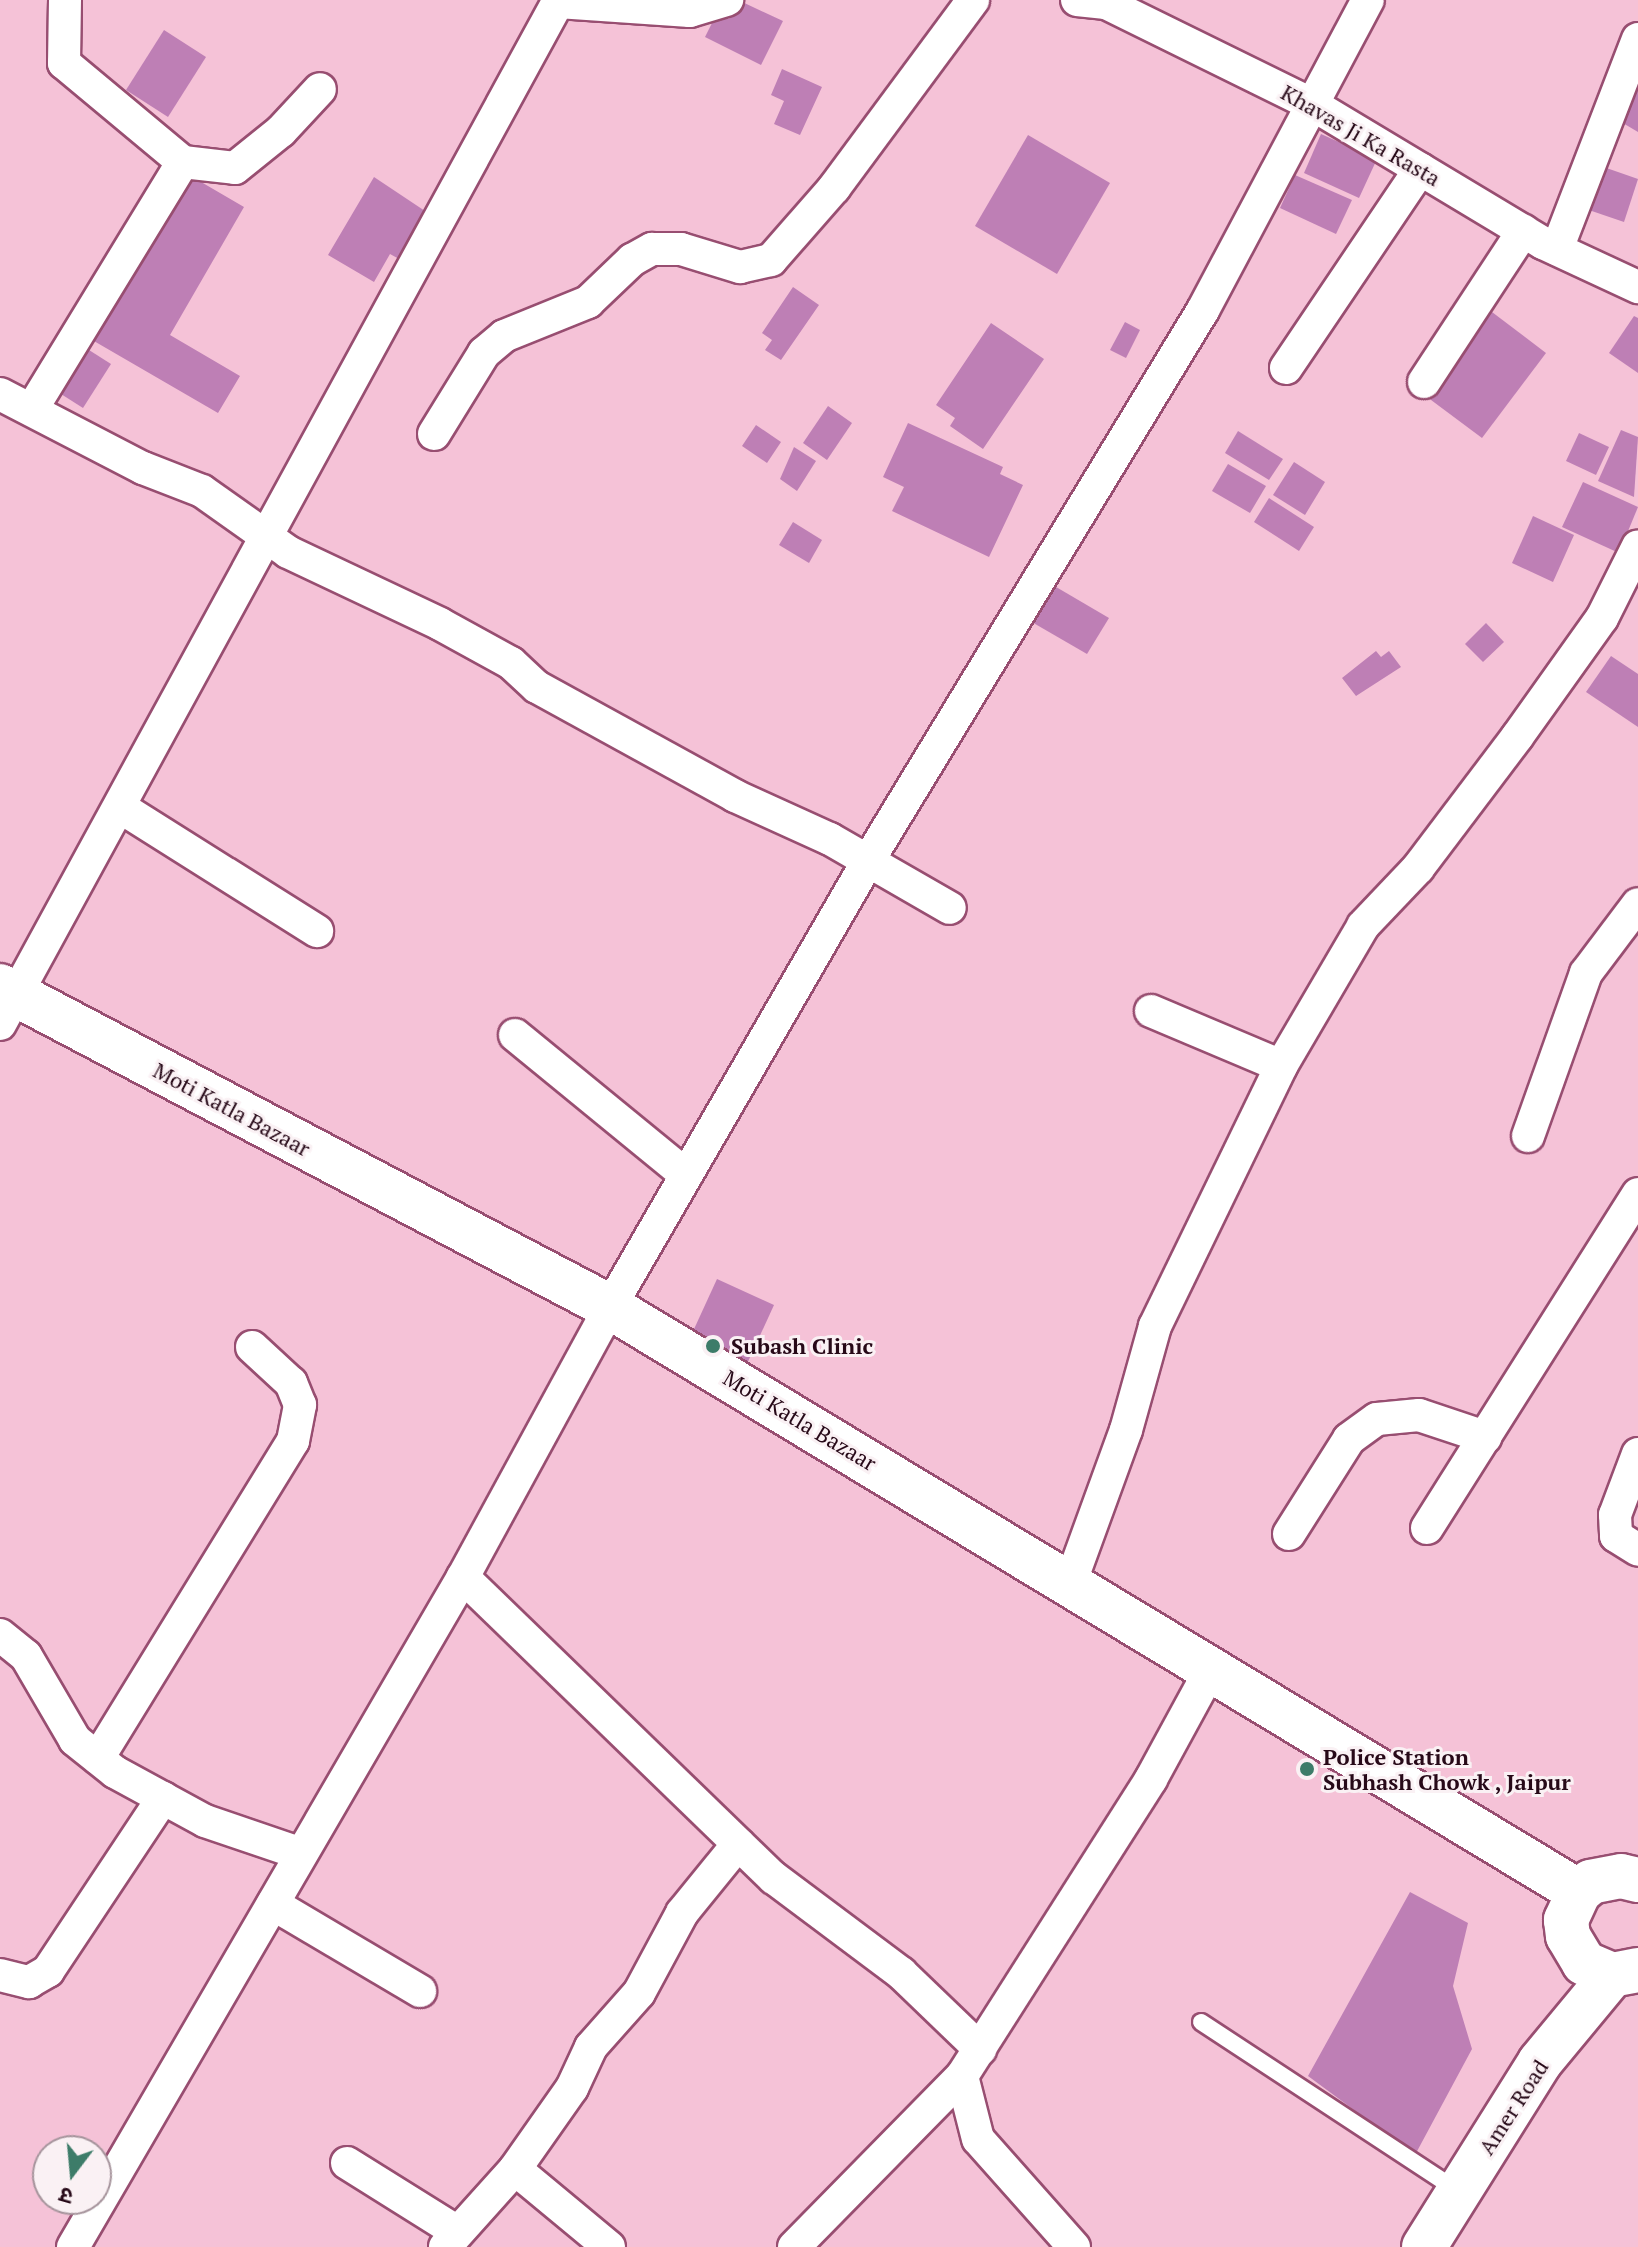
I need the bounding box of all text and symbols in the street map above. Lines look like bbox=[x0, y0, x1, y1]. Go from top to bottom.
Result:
street label: Khavas Ji Ka Rasta bbox=[1277, 79, 1445, 191]
street label: Moti Katla Bazaar bbox=[149, 1057, 315, 1161]
place label: Subash Clinic bbox=[731, 1333, 873, 1359]
marker: Subash Clinic bbox=[702, 1335, 724, 1357]
street label: Moti Katla Bazaar bbox=[719, 1364, 881, 1476]
place label: Police Station Subhash Chowk , Jaipur bbox=[1323, 1743, 1572, 1794]
marker: Police Station Subhash Chowk , Jaipur bbox=[1298, 1760, 1316, 1778]
street label: Amer Road bbox=[1473, 2055, 1553, 2159]
north arrow bbox=[32, 2135, 112, 2215]
text: उ bbox=[56, 2181, 76, 2212]

